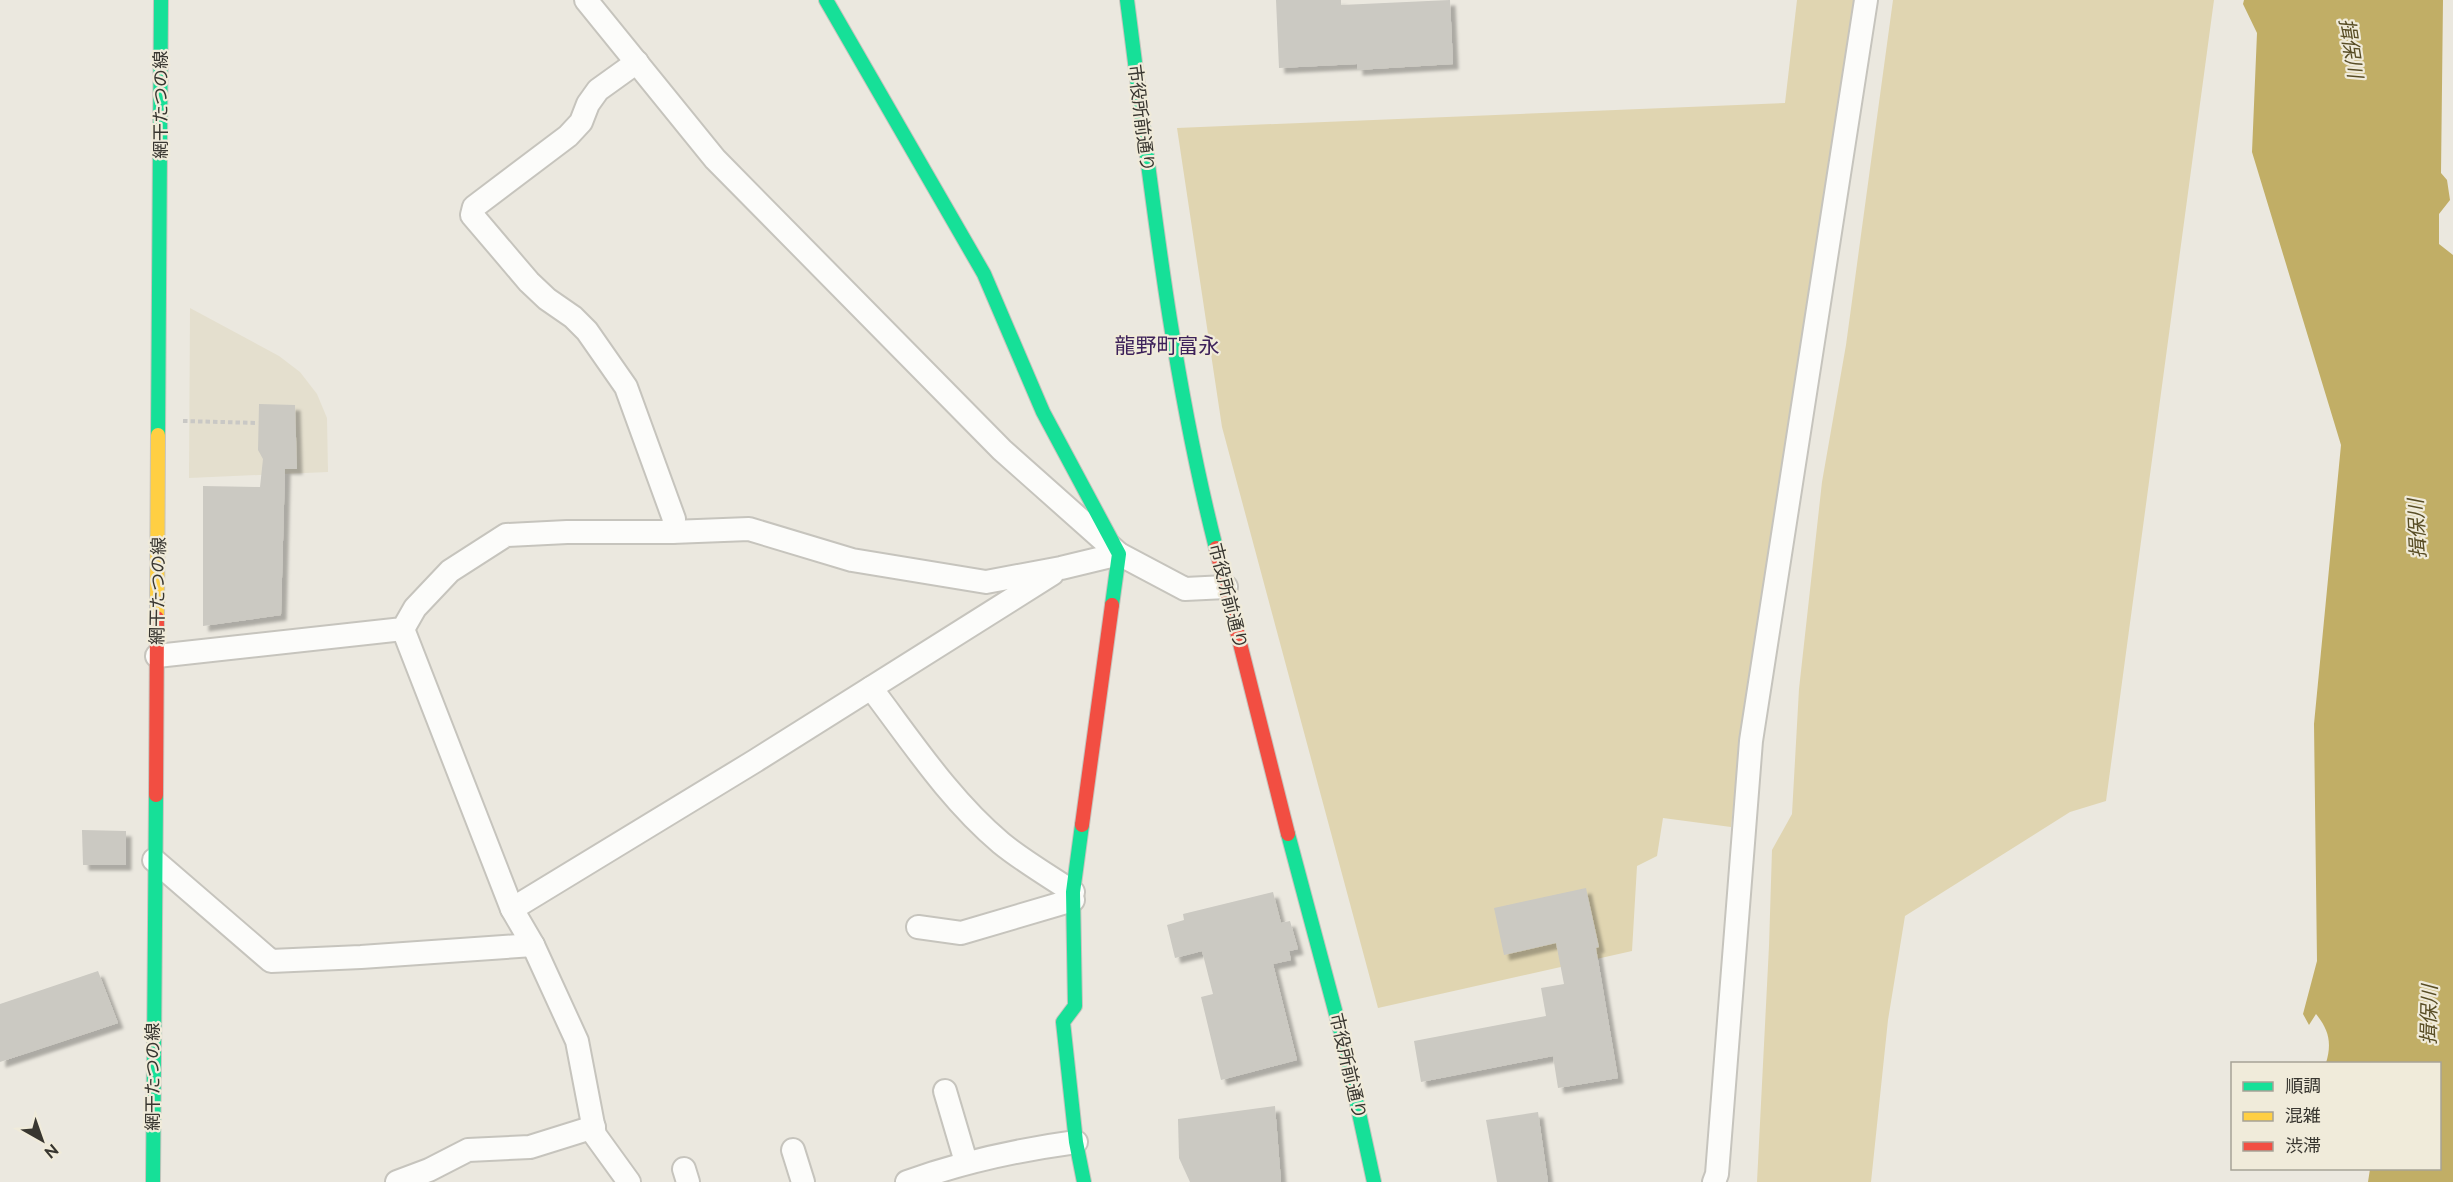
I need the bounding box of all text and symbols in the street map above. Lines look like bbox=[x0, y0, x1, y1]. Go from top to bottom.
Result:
water label: 揖保川 bbox=[2334, 16, 2368, 81]
street label: 網干たつの線 bbox=[150, 51, 171, 159]
street label: 市役所前通り bbox=[1124, 63, 1158, 173]
district label: 龍野町富永 bbox=[1115, 333, 1220, 358]
water label: 揖保川 bbox=[2403, 496, 2431, 560]
street label: 網干たつの線 bbox=[146, 537, 169, 645]
street label: 市役所前通り bbox=[1205, 541, 1252, 651]
water label: 揖保川 bbox=[2416, 983, 2442, 1045]
street label: 市役所前通り bbox=[1326, 1011, 1371, 1121]
street label: 網干たつの線 bbox=[142, 1023, 163, 1131]
legend bbox=[2231, 1062, 2441, 1170]
text: 順調 bbox=[2285, 1075, 2321, 1096]
text: 混雑 bbox=[2285, 1105, 2321, 1126]
north arrow bbox=[12, 1110, 72, 1170]
text: 渋滞 bbox=[2285, 1135, 2321, 1156]
text: N bbox=[41, 1140, 62, 1162]

